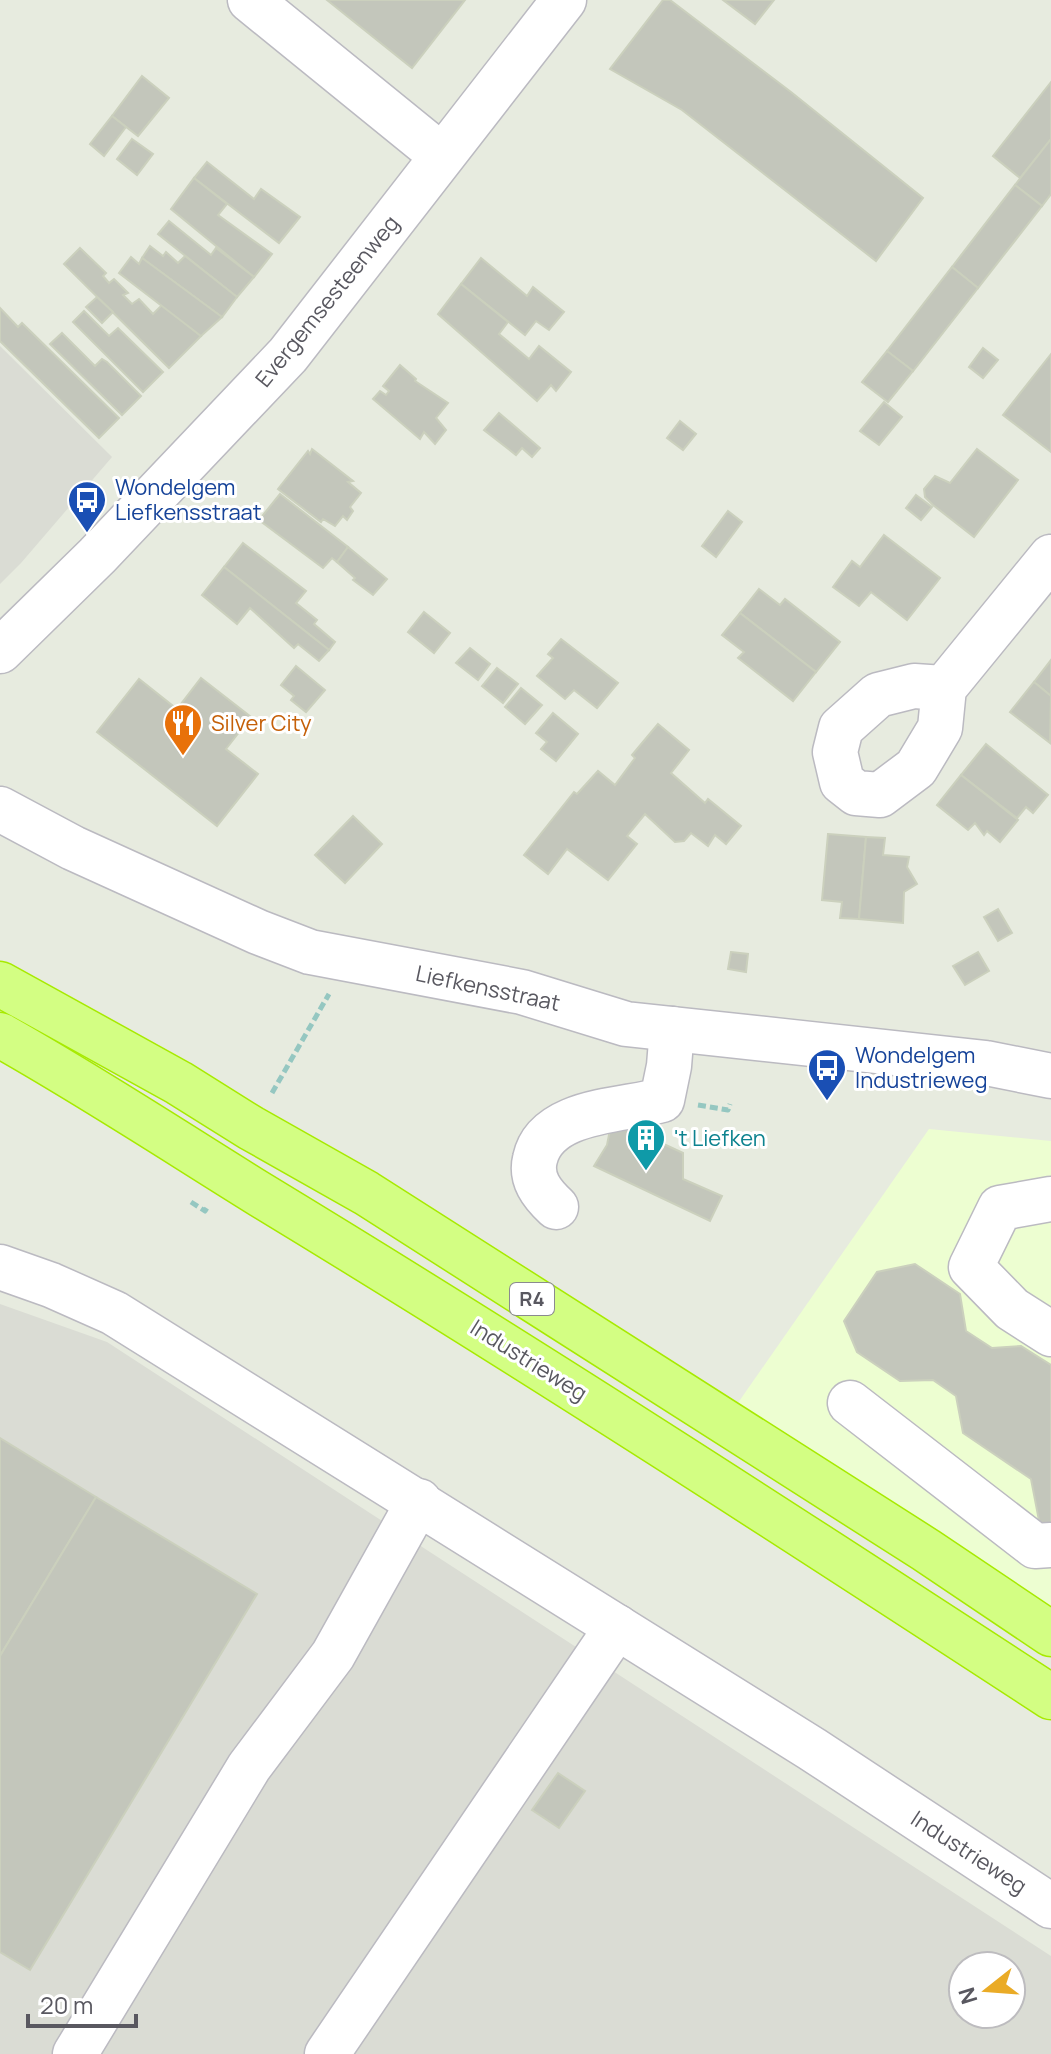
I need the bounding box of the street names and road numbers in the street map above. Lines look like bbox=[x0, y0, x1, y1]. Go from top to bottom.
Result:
street label: Evergemsesteenweg bbox=[248, 209, 406, 393]
street label: Liefkensstraat bbox=[413, 958, 563, 1018]
road number: R4 bbox=[510, 1283, 554, 1315]
street label: Industrieweg bbox=[465, 1312, 593, 1408]
street label: Industrieweg bbox=[905, 1803, 1033, 1901]

